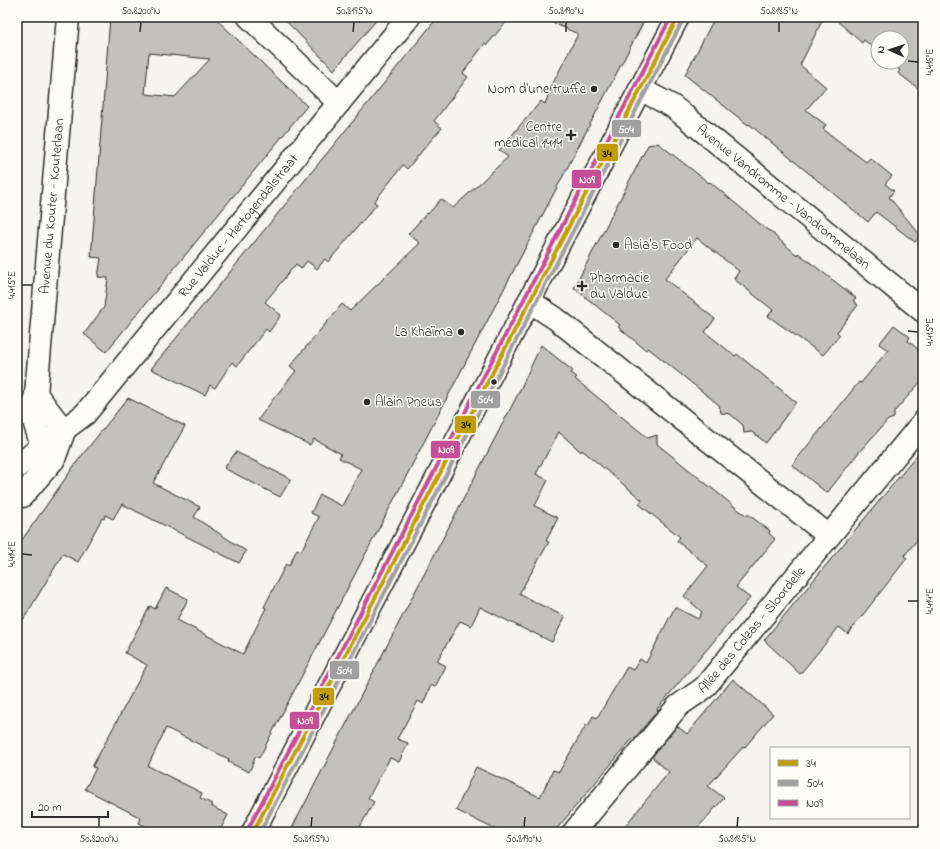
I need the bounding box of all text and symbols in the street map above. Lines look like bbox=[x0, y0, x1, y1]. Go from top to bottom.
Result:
text: 50.8200°N bbox=[122, 4, 161, 19]
text: 50.8195°N bbox=[335, 4, 373, 19]
text: 50.8190°N bbox=[548, 4, 584, 19]
text: 50.8185°N bbox=[760, 4, 798, 19]
north arrow bbox=[870, 30, 910, 70]
text: N bbox=[873, 45, 889, 54]
text: 4.416°E bbox=[923, 49, 938, 75]
place label: Nom d'une truffe bbox=[488, 79, 587, 100]
marker: Nom d'une truffe bbox=[589, 84, 599, 94]
street label: Avenue du Kouter - Kouterlaan bbox=[34, 117, 70, 295]
place label: Centre médical 1414 bbox=[494, 117, 563, 154]
line badge: 504 bbox=[611, 119, 642, 138]
street label: Avenue Vandromme - Vandrommelaan bbox=[692, 119, 875, 274]
text: 504 bbox=[618, 122, 634, 138]
marker: Centre médical 1414 bbox=[565, 129, 577, 141]
line badge: 34 bbox=[596, 143, 619, 162]
text: 34 bbox=[601, 146, 612, 162]
street label: Rue Valduc - Hertogendalstraat bbox=[173, 149, 304, 302]
line badge: N09 bbox=[571, 169, 602, 189]
text: N09 bbox=[579, 172, 595, 188]
place label: Asia's Food bbox=[624, 235, 692, 256]
marker: Asia's Food bbox=[611, 240, 621, 250]
place label: Pharmacie du Valduc bbox=[590, 268, 650, 305]
text: 4.415°E bbox=[5, 271, 20, 299]
marker: Pharmacie du Valduc bbox=[577, 281, 587, 291]
text: 4.415°E bbox=[923, 318, 938, 346]
place label: La Khaïma bbox=[395, 322, 453, 343]
marker: La Khaïma bbox=[456, 327, 466, 337]
unlabelled marker bbox=[489, 377, 499, 387]
line badge: 504 bbox=[470, 390, 501, 409]
place label: Alain Pneus bbox=[375, 392, 442, 413]
text: 504 bbox=[477, 392, 493, 408]
marker: Alain Pneus bbox=[362, 397, 372, 407]
line badge: 34 bbox=[454, 415, 477, 434]
text: 34 bbox=[460, 417, 471, 433]
line badge: N09 bbox=[430, 440, 461, 459]
text: N09 bbox=[438, 442, 454, 458]
text: 4.414°E bbox=[5, 541, 20, 567]
street label: Allée des Colzas - Sloordelle bbox=[694, 561, 811, 699]
text: 4.414°E bbox=[923, 588, 938, 614]
line badge: 504 bbox=[329, 660, 360, 680]
text: 504 bbox=[336, 663, 352, 679]
line badge: 34 bbox=[312, 687, 335, 706]
text: 34 bbox=[318, 689, 329, 705]
line badge: N09 bbox=[289, 711, 320, 730]
text: N09 bbox=[297, 713, 313, 729]
legend bbox=[770, 747, 910, 819]
text: 34 bbox=[806, 755, 816, 773]
text: 504 bbox=[806, 775, 823, 793]
scale bar bbox=[32, 793, 108, 819]
text: N09 bbox=[806, 795, 823, 813]
text: 20 m bbox=[38, 799, 61, 817]
text: 50.8200°N bbox=[80, 832, 119, 847]
text: 50.8195°N bbox=[292, 832, 330, 847]
text: 50.8190°N bbox=[506, 832, 542, 847]
text: 50.8185°N bbox=[718, 832, 756, 847]

